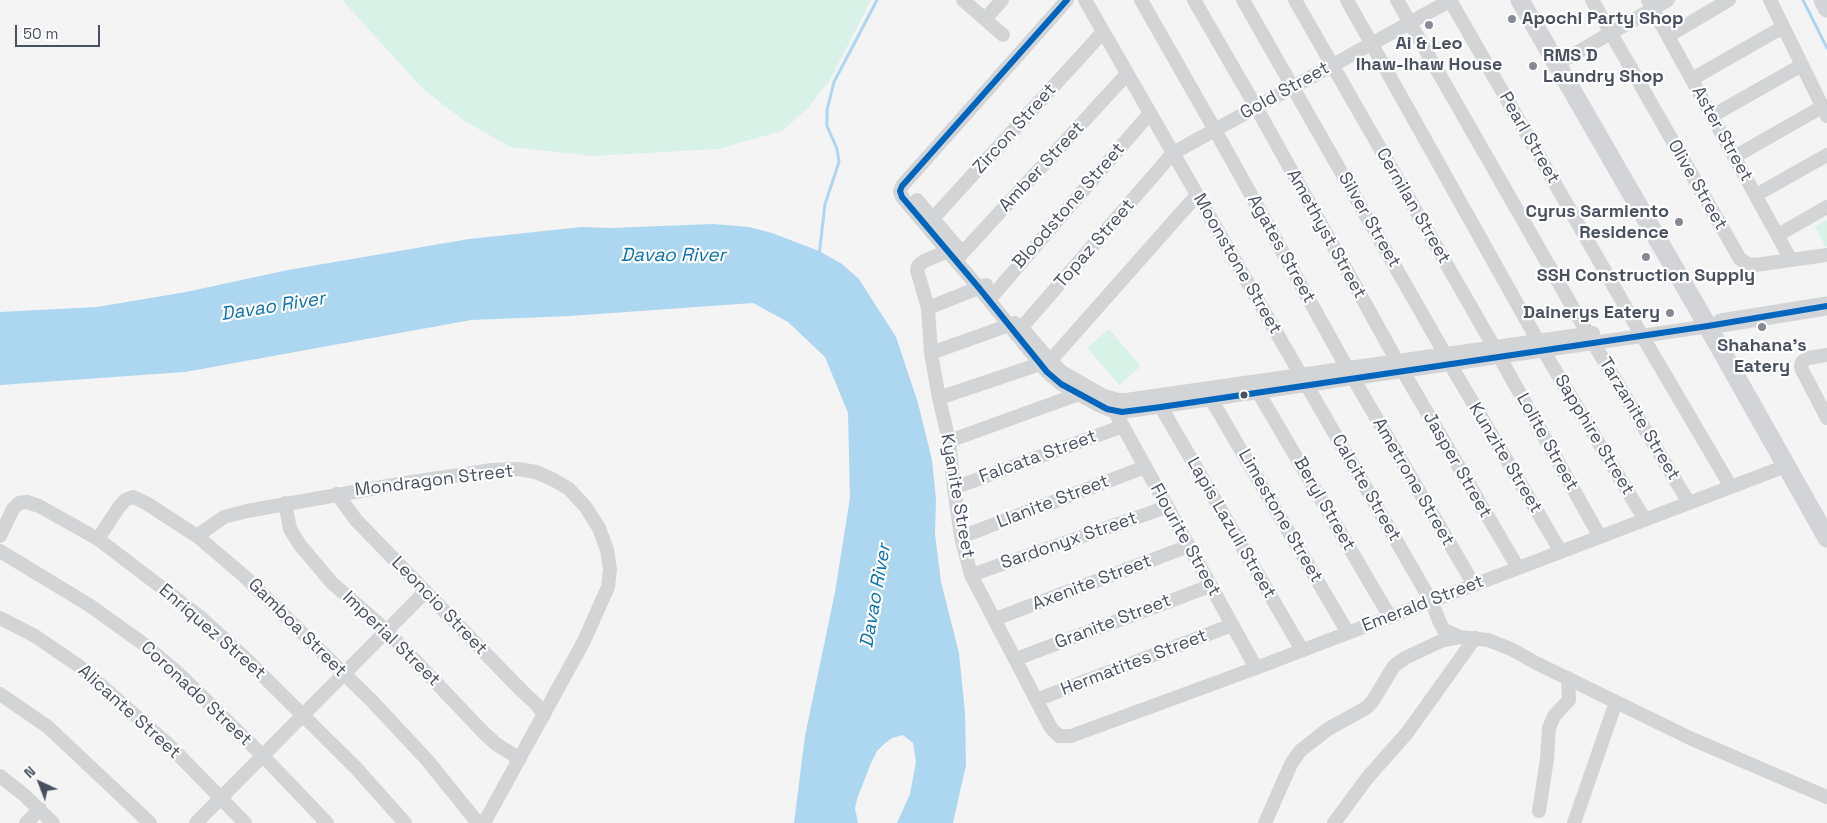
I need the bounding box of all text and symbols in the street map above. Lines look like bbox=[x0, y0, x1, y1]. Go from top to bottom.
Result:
place label: Apochi Party Shop bbox=[1522, 8, 1683, 30]
marker: Apochi Party Shop bbox=[1506, 13, 1518, 25]
scale bar bbox=[18, 15, 102, 47]
marker: Ai & Leo Ihaw-Ihaw House bbox=[1423, 19, 1435, 31]
text: 50 m bbox=[23, 24, 58, 43]
place label: Ai & Leo Ihaw-Ihaw House bbox=[1356, 33, 1502, 76]
place label: RMS D Laundry Shop bbox=[1543, 45, 1664, 88]
street label: Gold Street bbox=[1237, 58, 1333, 124]
marker: RMS D Laundry Shop bbox=[1527, 60, 1539, 72]
street label: Zircon Street bbox=[969, 79, 1061, 179]
street label: Aster Street bbox=[1687, 83, 1757, 185]
street label: Pearl Street bbox=[1494, 88, 1564, 188]
street label: Amber Street bbox=[995, 117, 1089, 217]
street label: Olive Street bbox=[1663, 136, 1731, 234]
street label: Bloodstone Street bbox=[1008, 139, 1130, 273]
street label: Cernilan Street bbox=[1371, 144, 1455, 268]
street label: Amethyst Street bbox=[1282, 166, 1370, 302]
street label: Silver Street bbox=[1333, 169, 1405, 271]
street label: Moonstone Street bbox=[1188, 190, 1286, 338]
street label: Agates Street bbox=[1242, 191, 1320, 307]
street label: Topaz Street bbox=[1050, 195, 1140, 293]
place label: Cyrus Sarmiento Residence bbox=[1525, 201, 1669, 243]
marker: Cyrus Sarmiento Residence bbox=[1673, 216, 1685, 228]
water label: Davao River bbox=[620, 245, 726, 267]
marker: SSH Construction Supply bbox=[1640, 251, 1652, 263]
place label: SSH Construction Supply bbox=[1537, 265, 1755, 287]
water label: Davao River bbox=[219, 288, 327, 326]
place label: Dainerys Eatery bbox=[1523, 302, 1660, 324]
marker: Dainerys Eatery bbox=[1664, 307, 1676, 319]
marker: Shahana's Eatery bbox=[1756, 321, 1768, 333]
place label: Shahana's Eatery bbox=[1717, 335, 1807, 378]
street label: Tarzanite Street bbox=[1594, 354, 1684, 484]
street label: Sapphire Street bbox=[1550, 371, 1638, 499]
unlabelled marker bbox=[1239, 390, 1249, 400]
street label: Lolite Street bbox=[1511, 390, 1583, 494]
street label: Kunzite Street bbox=[1464, 399, 1546, 517]
street label: Jasper Street bbox=[1418, 408, 1496, 522]
street label: Ametrone Street bbox=[1368, 414, 1458, 550]
street label: Falcata Street bbox=[976, 426, 1100, 488]
street label: Calcite Street bbox=[1327, 431, 1405, 545]
street label: Kyanite Street bbox=[935, 432, 979, 560]
street label: Limestone Street bbox=[1233, 446, 1327, 586]
street label: Beryl Street bbox=[1289, 453, 1359, 555]
street label: Lapis Lazuli Street bbox=[1182, 454, 1280, 602]
street label: Mondragon Street bbox=[354, 461, 514, 501]
street label: Llanite Street bbox=[994, 471, 1112, 533]
street label: Flourite Street bbox=[1145, 480, 1225, 600]
street label: Sardonyx Street bbox=[998, 508, 1140, 574]
water label: Davao River bbox=[856, 542, 896, 650]
street label: Axenite Street bbox=[1029, 550, 1155, 616]
street label: Leoncio Street bbox=[387, 552, 491, 660]
street label: Emerald Street bbox=[1359, 571, 1487, 637]
street label: Gamboa Street bbox=[243, 574, 351, 682]
street label: Enriquez Street bbox=[154, 580, 270, 684]
street label: Imperial Street bbox=[338, 587, 444, 691]
street label: Granite Street bbox=[1052, 590, 1174, 654]
street label: Hermatites Street bbox=[1058, 625, 1210, 701]
street label: Coronado Street bbox=[136, 637, 256, 751]
street label: Alicante Street bbox=[73, 660, 185, 764]
north arrow bbox=[15, 758, 65, 808]
text: N bbox=[20, 762, 39, 782]

